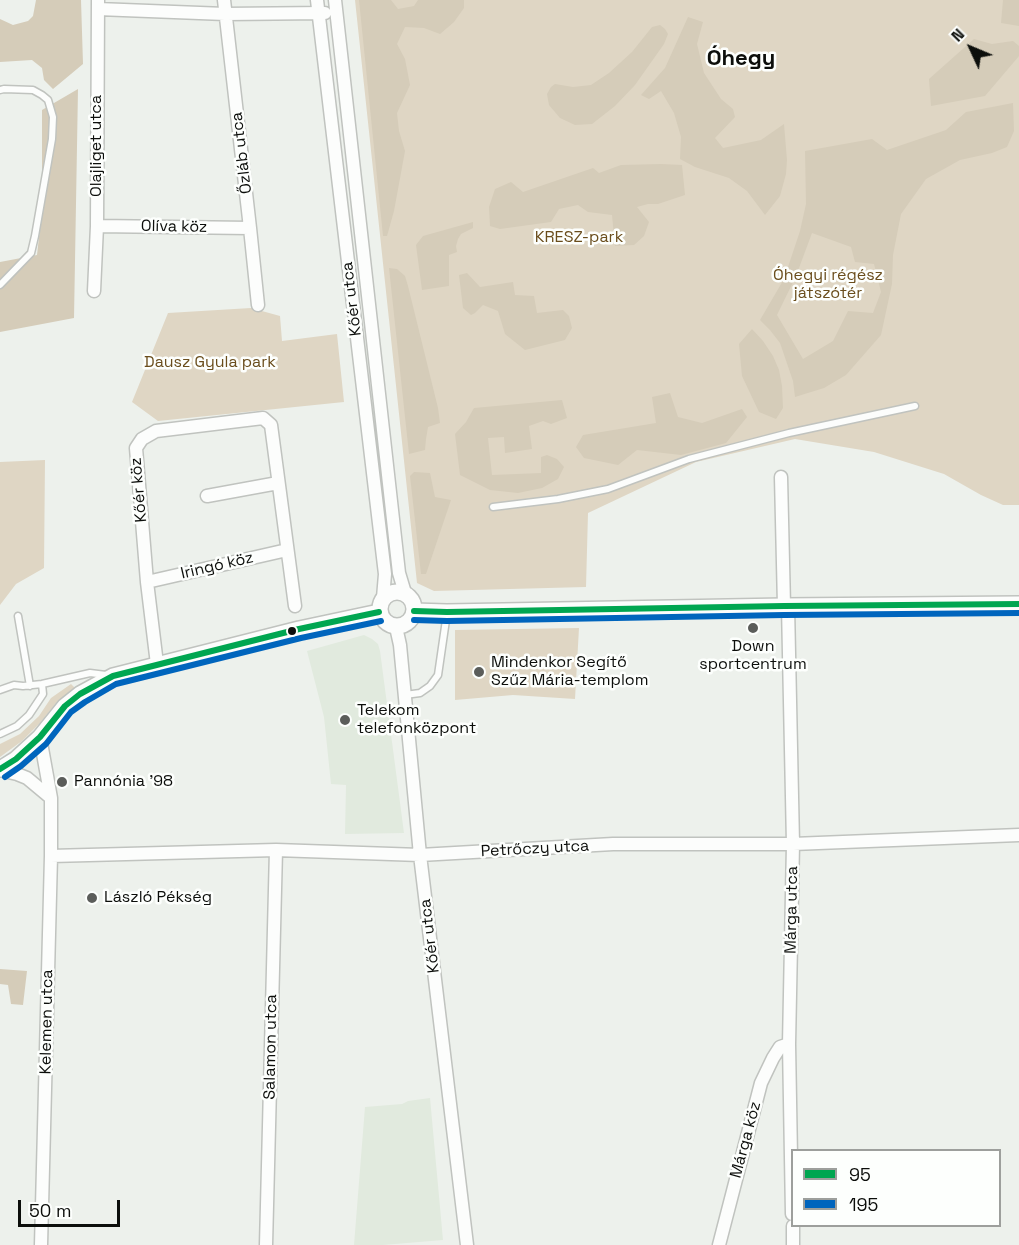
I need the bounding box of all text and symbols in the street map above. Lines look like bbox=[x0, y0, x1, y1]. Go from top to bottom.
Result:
north arrow bbox=[941, 18, 1001, 78]
text: N bbox=[946, 24, 969, 46]
district label: Óhegy bbox=[707, 46, 775, 72]
street label: Olajliget utca bbox=[87, 95, 107, 197]
street label: Őzláb utca bbox=[227, 111, 257, 195]
street label: Olíva köz bbox=[141, 217, 207, 237]
park label: KRESZ-park bbox=[535, 228, 623, 248]
street label: Kőér utca bbox=[338, 261, 366, 337]
park label: Óhegyi régész játszótér bbox=[773, 266, 883, 304]
park label: Dausz Gyula park bbox=[144, 353, 276, 373]
street label: Kőér köz bbox=[127, 457, 151, 523]
street label: Iringó köz bbox=[179, 548, 255, 584]
marker: Down sportcentrum bbox=[746, 621, 760, 635]
unlabelled marker bbox=[286, 625, 298, 637]
place label: Down sportcentrum bbox=[699, 637, 807, 675]
place label: Mindenkor Segítő Szűz Mária-templom bbox=[491, 653, 648, 691]
marker: Mindenkor Segítő Szűz Mária-templom bbox=[472, 665, 486, 679]
place label: Telekom telefonközpont bbox=[357, 701, 476, 739]
marker: Telekom telefonközpont bbox=[338, 713, 352, 727]
place label: Pannónia '98 bbox=[74, 772, 173, 792]
marker: Pannónia '98 bbox=[55, 775, 69, 789]
street label: Petrőczy utca bbox=[480, 837, 590, 861]
street label: Márga utca bbox=[782, 866, 802, 954]
place label: László Pékség bbox=[104, 888, 212, 908]
marker: László Pékség bbox=[85, 891, 99, 905]
street label: Kőér utca bbox=[416, 898, 444, 974]
street label: Kelemen utca bbox=[36, 969, 58, 1075]
street label: Salamon utca bbox=[260, 994, 282, 1100]
street label: Márga köz bbox=[727, 1100, 765, 1180]
legend bbox=[791, 1149, 1001, 1227]
text: 95 bbox=[849, 1163, 871, 1186]
scale bar bbox=[21, 1188, 123, 1226]
text: 195 bbox=[849, 1193, 878, 1216]
text: 50 m bbox=[29, 1199, 71, 1222]

